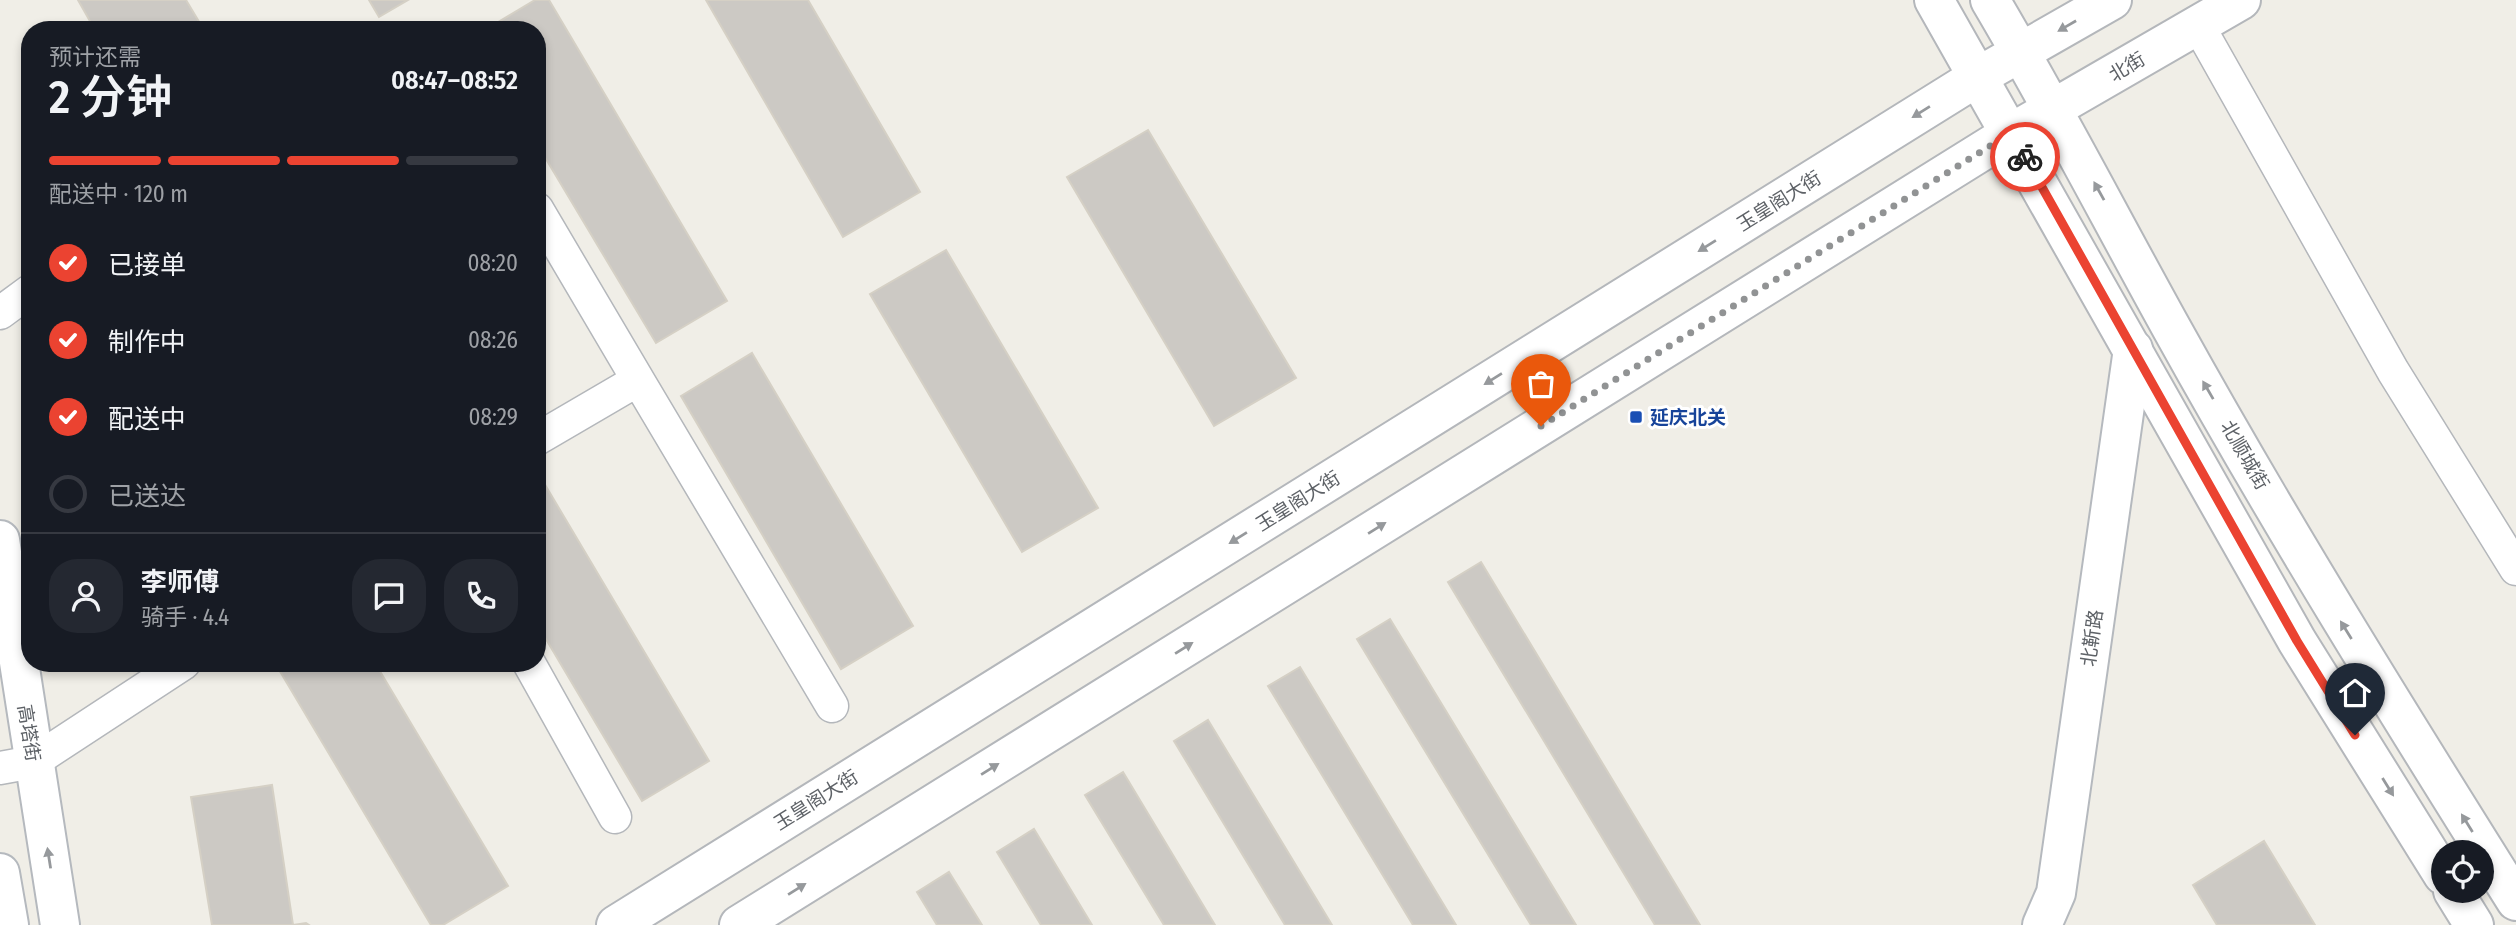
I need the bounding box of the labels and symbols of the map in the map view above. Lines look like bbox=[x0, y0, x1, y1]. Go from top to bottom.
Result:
one-way arrow bbox=[2057, 20, 2076, 32]
street label: 北街 bbox=[2105, 47, 2149, 87]
one-way arrow bbox=[1912, 106, 1931, 119]
courier bbox=[1990, 122, 2060, 192]
street label: 玉皇阁大街 bbox=[1733, 166, 1825, 236]
one-way arrow bbox=[2093, 181, 2105, 200]
one-way arrow bbox=[1698, 239, 1717, 252]
pin bbox=[1511, 354, 1571, 426]
one-way arrow bbox=[1484, 372, 1503, 385]
one-way arrow bbox=[2202, 381, 2214, 400]
place label: 延庆北关 bbox=[1650, 406, 1726, 429]
marker: 延庆北关 bbox=[1628, 409, 1644, 425]
street label: 北顺城街 bbox=[2216, 416, 2274, 494]
street label: 玉皇阁大街 bbox=[1252, 466, 1344, 536]
one-way arrow bbox=[1367, 522, 1386, 535]
one-way arrow bbox=[1228, 531, 1248, 544]
street label: 北靳路 bbox=[2077, 608, 2107, 668]
one-way arrow bbox=[2340, 620, 2353, 639]
one-way arrow bbox=[1174, 642, 1193, 655]
pin bbox=[2325, 663, 2385, 735]
street label: 高塔街 bbox=[13, 703, 45, 763]
one-way arrow bbox=[981, 762, 1000, 775]
street label: 玉皇阁大街 bbox=[770, 765, 862, 835]
one-way arrow bbox=[2381, 777, 2394, 796]
one-way arrow bbox=[2460, 813, 2473, 832]
one-way arrow bbox=[43, 847, 54, 869]
one-way arrow bbox=[788, 882, 807, 895]

